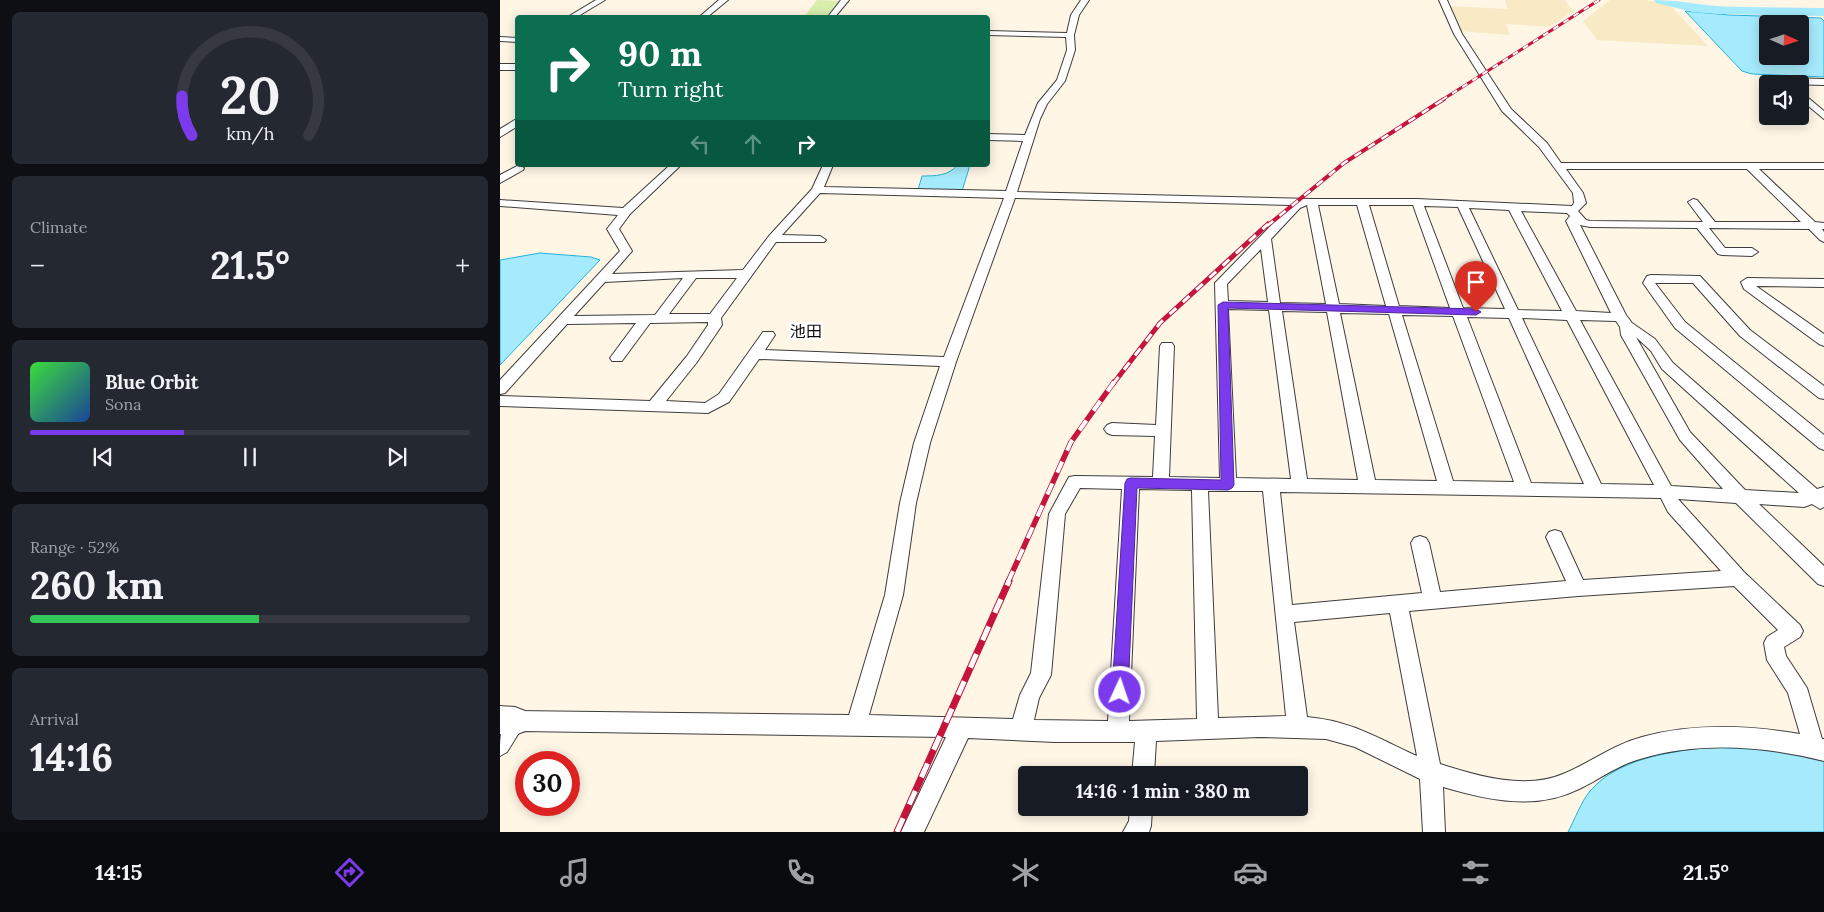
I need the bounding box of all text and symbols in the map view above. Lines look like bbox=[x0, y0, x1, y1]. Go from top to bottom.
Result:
north arrow bbox=[1759, 15, 1809, 65]
map controls bbox=[1759, 15, 1809, 125]
text: 90 m bbox=[618, 31, 702, 76]
icon: right bbox=[535, 35, 600, 100]
text: 20 bbox=[220, 62, 280, 128]
text: Turn right bbox=[618, 75, 723, 103]
button: sound bbox=[1759, 75, 1809, 125]
text: km/h bbox=[226, 122, 274, 145]
icon: left bbox=[686, 130, 714, 158]
icon: ahead bbox=[739, 130, 767, 158]
icon: right bbox=[792, 130, 820, 158]
text: Climate bbox=[30, 217, 87, 237]
text: 21.5° bbox=[210, 241, 290, 289]
text: − bbox=[30, 248, 45, 284]
text: + bbox=[455, 248, 470, 284]
pin bbox=[1455, 261, 1497, 312]
icon: arrive bbox=[1462, 268, 1490, 296]
district label: 池田 bbox=[790, 321, 822, 341]
text: Blue Orbit bbox=[105, 370, 199, 394]
text: Sona bbox=[105, 394, 141, 414]
icon: previous bbox=[89, 443, 117, 471]
icon: pause bbox=[236, 443, 264, 471]
icon: next bbox=[383, 443, 411, 471]
text: Range · 52% bbox=[30, 537, 119, 557]
text: 260 km bbox=[30, 561, 164, 609]
position arrow bbox=[1093, 665, 1145, 717]
text: Arrival bbox=[30, 709, 79, 729]
text: 14:16 bbox=[30, 733, 113, 781]
speed limit sign: 30 bbox=[515, 751, 580, 816]
text: 14:16 · 1 min · 380 m bbox=[1076, 779, 1250, 803]
icon: directions bbox=[332, 855, 367, 890]
icon: music bbox=[557, 855, 592, 890]
icon: phone bbox=[783, 855, 818, 890]
icon: climate bbox=[1008, 855, 1043, 890]
icon: car bbox=[1233, 855, 1268, 890]
icon: filters bbox=[1458, 855, 1493, 890]
text: 14:15 bbox=[95, 858, 142, 886]
text: 21.5° bbox=[1683, 858, 1729, 886]

